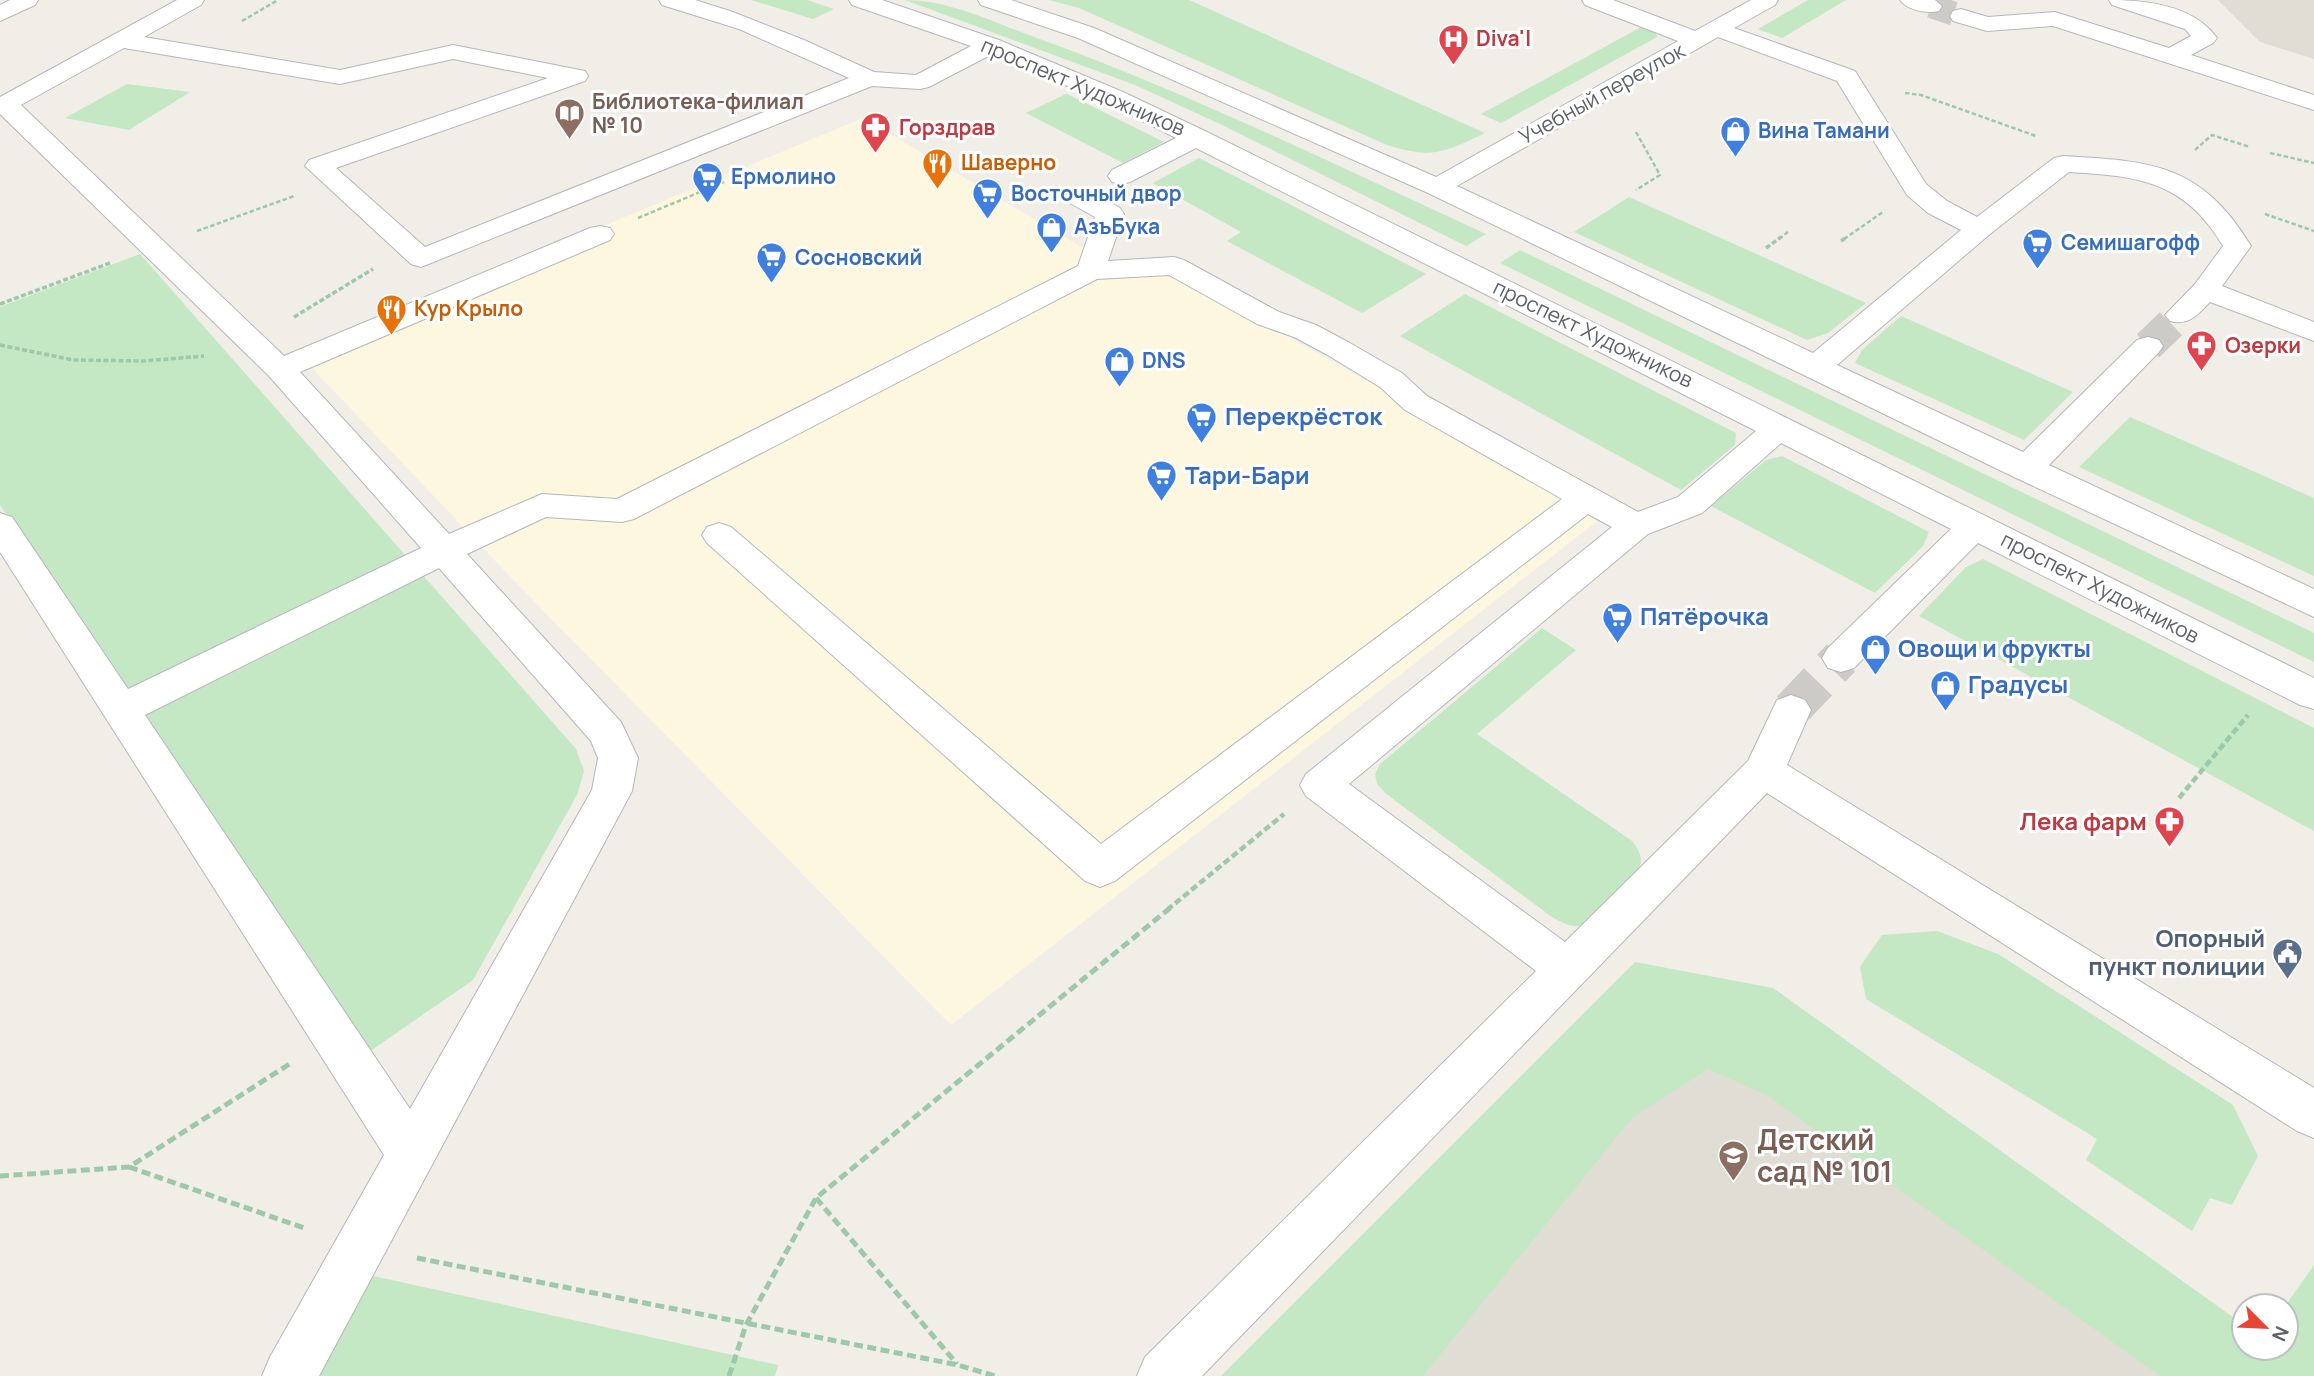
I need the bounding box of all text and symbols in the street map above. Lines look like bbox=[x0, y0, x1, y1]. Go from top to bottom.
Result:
hospital icon: Diva'l bbox=[1436, 22, 1470, 66]
place label: Diva'l bbox=[1476, 24, 1531, 52]
street label: проспект Художников bbox=[977, 30, 1190, 142]
street label: Учебный переулок bbox=[1514, 36, 1690, 150]
place label: Библиотека-филиал № 10 bbox=[592, 87, 804, 139]
library icon: Библиотека-филиал № 10 bbox=[552, 97, 586, 141]
pharmacy icon: Горздрав bbox=[859, 111, 893, 155]
place label: Горздрав bbox=[899, 113, 996, 141]
shop icon: Вина Тамани bbox=[1718, 114, 1752, 158]
place label: Вина Тамани bbox=[1758, 116, 1890, 144]
restaurant icon: Шаверно bbox=[921, 146, 955, 190]
place label: Шаверно bbox=[961, 148, 1056, 176]
supermarket icon: Ермолино bbox=[691, 160, 725, 204]
place label: Ермолино bbox=[731, 162, 836, 190]
supermarket icon: Восточный двор bbox=[971, 177, 1005, 221]
place label: Восточный двор bbox=[1011, 179, 1182, 207]
shop icon: АзъБука bbox=[1034, 210, 1068, 254]
place label: АзъБука bbox=[1074, 212, 1160, 240]
supermarket icon: Семишагофф bbox=[2021, 226, 2055, 270]
place label: Семишагофф bbox=[2061, 228, 2200, 256]
supermarket icon: Сосновский bbox=[755, 241, 789, 285]
place label: Сосновский bbox=[795, 243, 922, 271]
street label: проспект Художников bbox=[1489, 273, 1698, 394]
restaurant icon: Кур Крыло bbox=[374, 292, 408, 336]
place label: Кур Крыло bbox=[414, 294, 523, 322]
pharmacy icon: Озерки bbox=[2185, 329, 2219, 373]
place label: Озерки bbox=[2225, 331, 2301, 359]
shop icon: DNS bbox=[1102, 344, 1136, 388]
place label: DNS bbox=[1142, 346, 1186, 374]
place label: Перекрёсток bbox=[1225, 399, 1383, 432]
supermarket icon: Перекрёсток bbox=[1185, 400, 1219, 444]
place label: Тари-Бари bbox=[1185, 458, 1310, 491]
supermarket icon: Тари-Бари bbox=[1145, 459, 1179, 503]
street label: проспект Художников bbox=[1997, 525, 2204, 649]
place label: Пятёрочка bbox=[1640, 599, 1769, 632]
supermarket icon: Пятёрочка bbox=[1600, 600, 1634, 644]
place label: Овощи и фрукты bbox=[1898, 631, 2091, 664]
shop icon: Овощи и фрукты bbox=[1858, 632, 1892, 676]
place label: Градусы bbox=[1968, 667, 2068, 700]
shop icon: Градусы bbox=[1928, 668, 1962, 712]
place label: Лека фарм bbox=[2020, 804, 2147, 837]
pharmacy icon: Лека фарм bbox=[2153, 805, 2187, 849]
place label: Опорный пункт полиции bbox=[2088, 921, 2265, 982]
public building icon: Опорный пункт полиции bbox=[2271, 936, 2305, 980]
place label: Детский сад № 101 bbox=[1757, 1120, 1893, 1190]
school or university icon: Детский сад № 101 bbox=[1717, 1139, 1751, 1183]
north arrow bbox=[2230, 1292, 2300, 1362]
text: N bbox=[2266, 1322, 2295, 1345]

